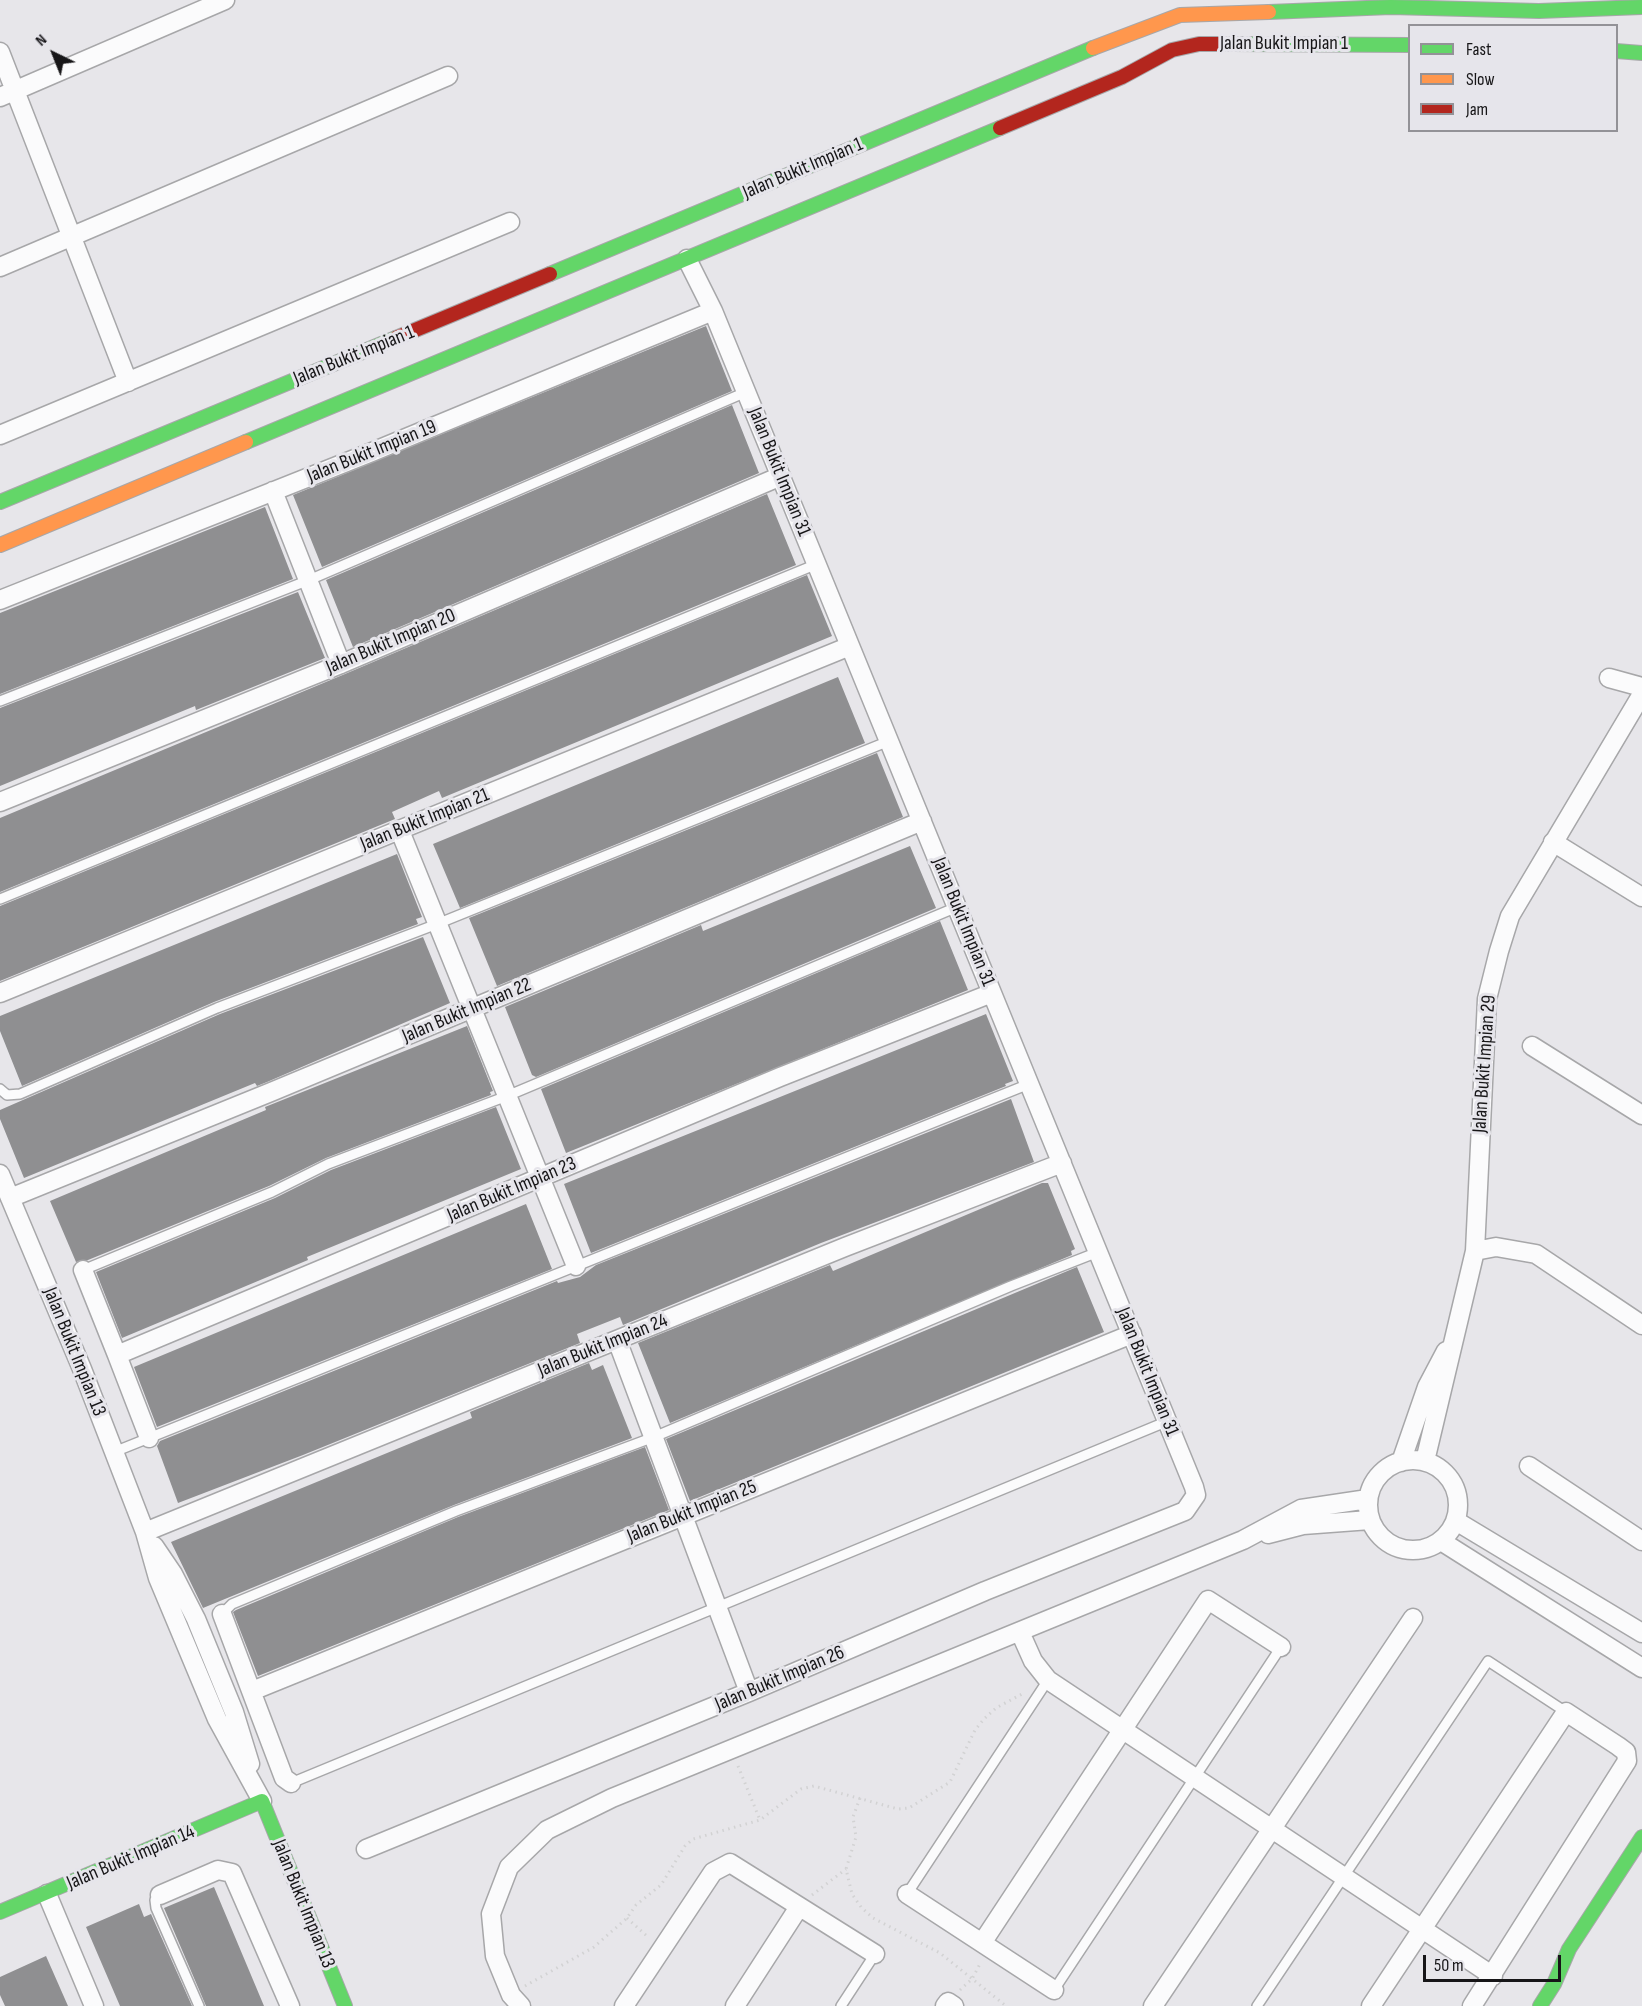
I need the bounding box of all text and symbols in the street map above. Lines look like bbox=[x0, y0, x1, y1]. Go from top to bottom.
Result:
north arrow bbox=[24, 24, 84, 84]
legend bbox=[1408, 24, 1618, 132]
text: N bbox=[32, 31, 51, 50]
street label: Jalan Bukit Impian 1 bbox=[1220, 32, 1348, 56]
text: Fast bbox=[1466, 39, 1491, 60]
text: Slow bbox=[1466, 69, 1495, 90]
text: Jam bbox=[1466, 99, 1488, 120]
street label: Jalan Bukit Impian 1 bbox=[739, 133, 867, 205]
street label: Jalan Bukit Impian 1 bbox=[290, 321, 418, 391]
street label: Jalan Bukit Impian 31 bbox=[742, 404, 816, 540]
street label: Jalan Bukit Impian 19 bbox=[304, 415, 440, 489]
street label: Jalan Bukit Impian 20 bbox=[323, 604, 459, 680]
street label: Jalan Bukit Impian 21 bbox=[357, 783, 493, 857]
street label: Jalan Bukit Impian 31 bbox=[926, 854, 1000, 990]
street label: Jalan Bukit Impian 22 bbox=[399, 973, 535, 1049]
street label: Jalan Bukit Impian 29 bbox=[1468, 994, 1502, 1134]
street label: Jalan Bukit Impian 23 bbox=[444, 1152, 580, 1228]
street label: Jalan Bukit Impian 13 bbox=[37, 1284, 111, 1420]
street label: Jalan Bukit Impian 31 bbox=[1110, 1304, 1184, 1440]
street label: Jalan Bukit Impian 24 bbox=[535, 1309, 671, 1383]
street label: Jalan Bukit Impian 25 bbox=[624, 1475, 760, 1549]
street label: Jalan Bukit Impian 26 bbox=[712, 1641, 848, 1717]
street label: Jalan Bukit Impian 14 bbox=[63, 1820, 199, 1896]
street label: Jalan Bukit Impian 13 bbox=[266, 1836, 340, 1972]
scale bar bbox=[1426, 1943, 1564, 1981]
text: 50 m bbox=[1434, 1955, 1464, 1976]

